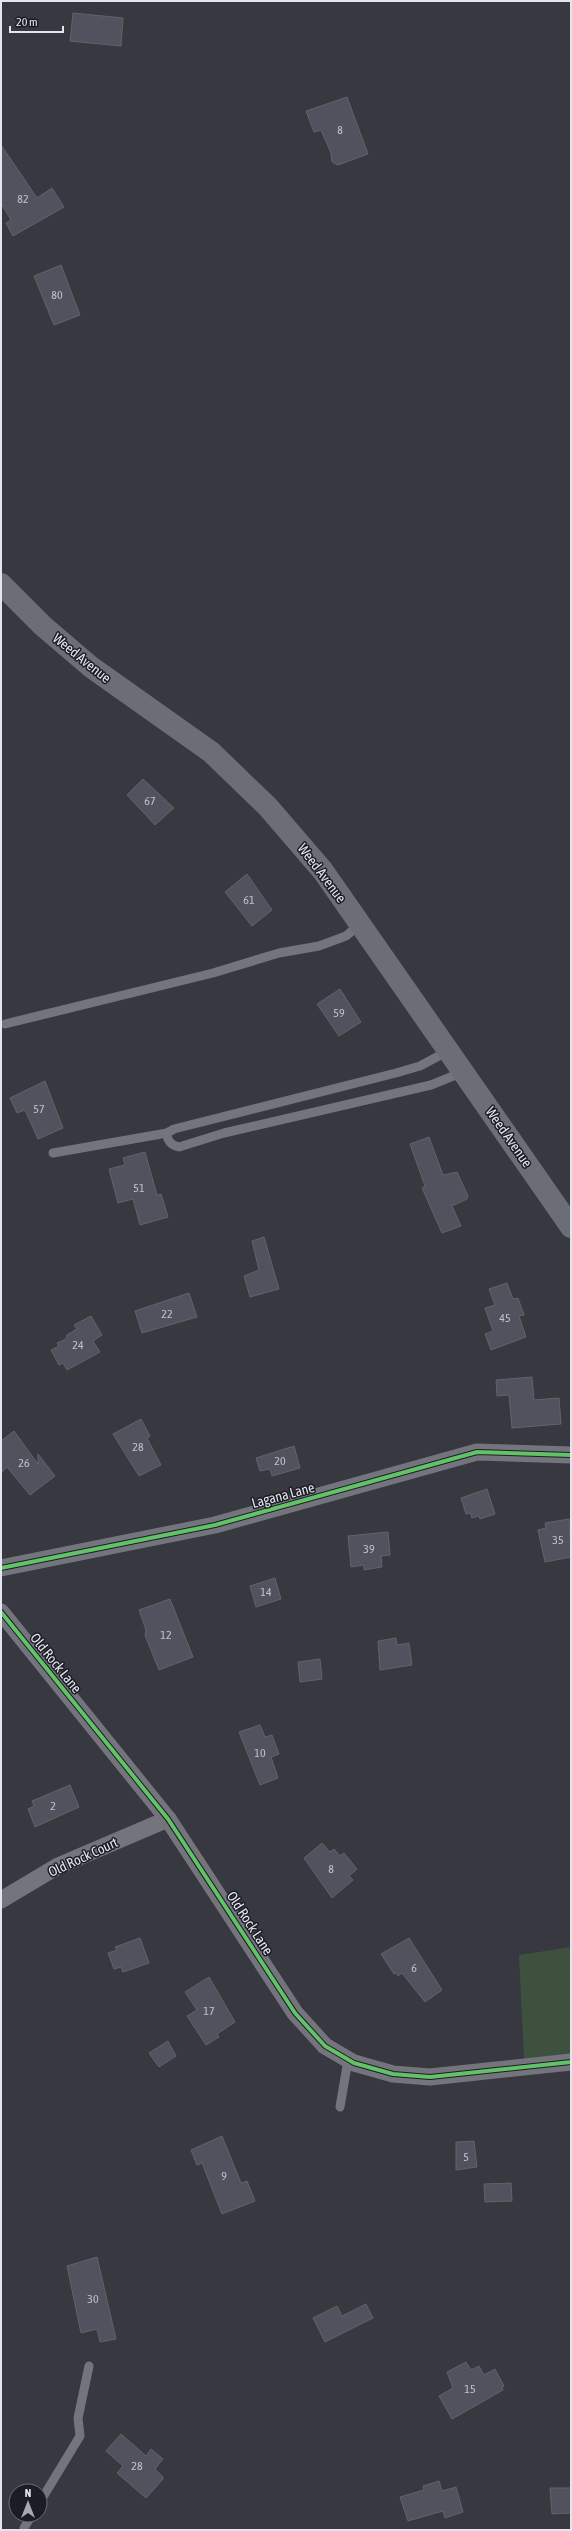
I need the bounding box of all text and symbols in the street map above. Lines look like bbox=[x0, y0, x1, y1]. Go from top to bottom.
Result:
scale bar bbox=[10, 8, 63, 34]
text: 20 m bbox=[16, 15, 38, 29]
house number: 8 bbox=[337, 123, 343, 137]
house number: 82 bbox=[17, 192, 29, 206]
house number: 80 bbox=[51, 288, 63, 302]
street label: Weed Avenue bbox=[50, 630, 114, 686]
house number: 67 bbox=[144, 794, 156, 808]
street label: Weed Avenue bbox=[295, 840, 349, 906]
house number: 61 bbox=[243, 893, 255, 907]
house number: 59 bbox=[333, 1006, 345, 1020]
house number: 57 bbox=[33, 1102, 45, 1116]
street label: Weed Avenue bbox=[482, 1104, 536, 1170]
house number: 51 bbox=[133, 1181, 145, 1195]
house number: 22 bbox=[161, 1307, 173, 1321]
house number: 45 bbox=[499, 1311, 511, 1325]
house number: 24 bbox=[72, 1338, 84, 1352]
house number: 28 bbox=[132, 1440, 144, 1454]
house number: 20 bbox=[274, 1454, 286, 1468]
house number: 26 bbox=[18, 1456, 30, 1470]
street label: Lagana Lane bbox=[250, 1479, 316, 1511]
house number: 35 bbox=[552, 1533, 564, 1547]
house number: 39 bbox=[363, 1542, 375, 1556]
house number: 14 bbox=[260, 1585, 272, 1599]
house number: 12 bbox=[160, 1628, 172, 1642]
street label: Old Rock Lane bbox=[27, 1630, 85, 1696]
house number: 10 bbox=[254, 1746, 266, 1760]
house number: 2 bbox=[50, 1799, 56, 1813]
street label: Old Rock Court bbox=[46, 1834, 120, 1880]
house number: 8 bbox=[328, 1862, 334, 1876]
street label: Old Rock Lane bbox=[224, 1888, 276, 1958]
house number: 6 bbox=[411, 1961, 417, 1975]
house number: 17 bbox=[203, 2004, 215, 2018]
house number: 5 bbox=[463, 2150, 469, 2164]
house number: 9 bbox=[221, 2169, 227, 2183]
house number: 30 bbox=[87, 2292, 99, 2306]
house number: 15 bbox=[464, 2382, 476, 2396]
house number: 28 bbox=[131, 2459, 143, 2473]
north arrow bbox=[8, 2483, 48, 2523]
text: N bbox=[25, 2487, 31, 2499]

